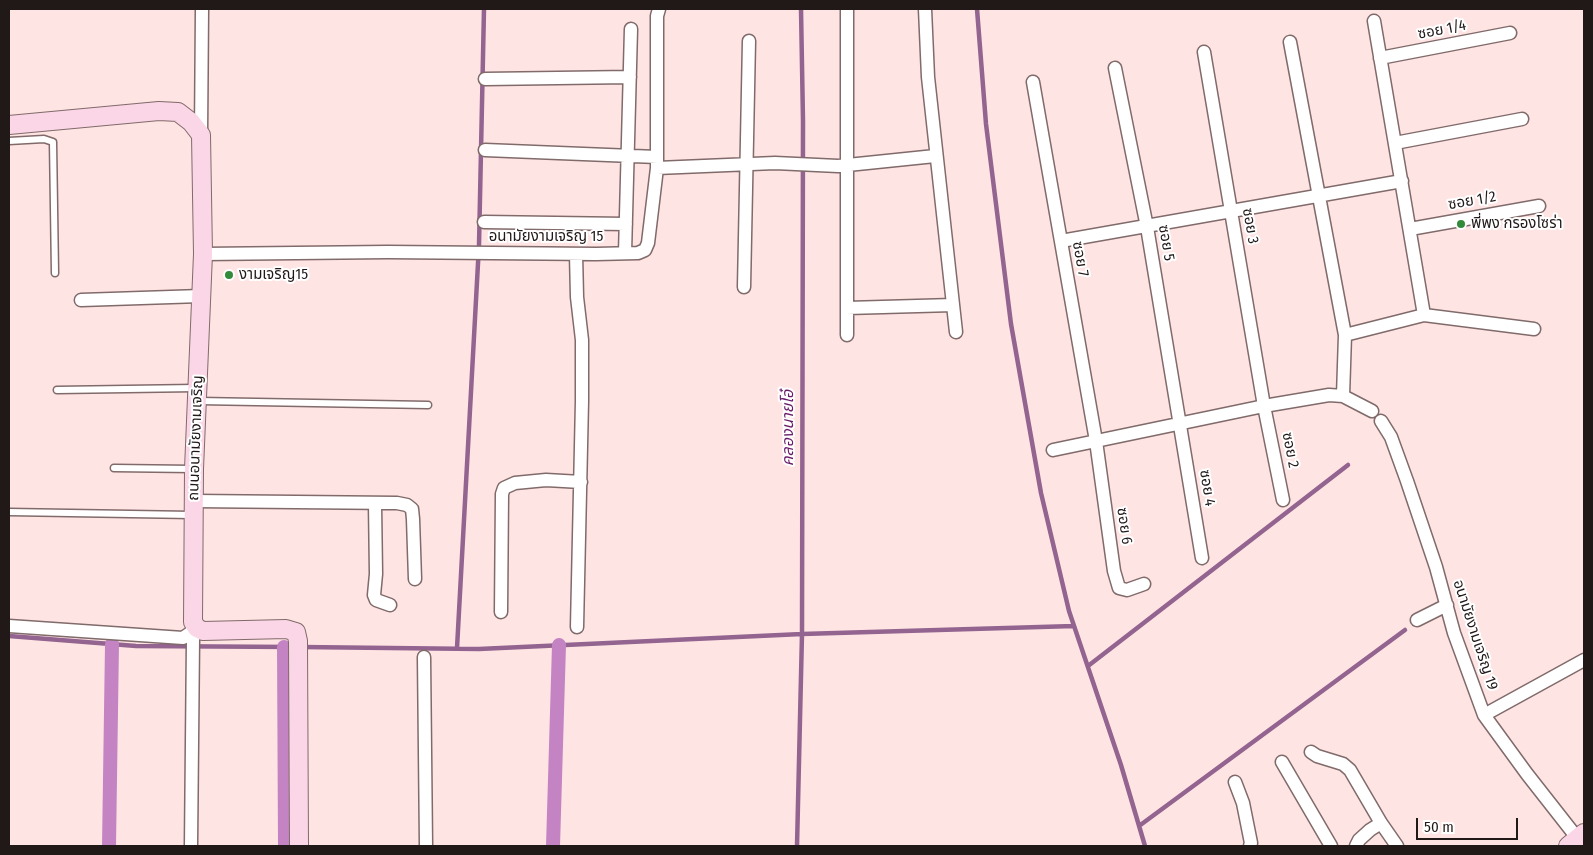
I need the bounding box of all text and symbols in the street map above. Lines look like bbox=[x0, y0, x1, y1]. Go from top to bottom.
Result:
street label: ซอย 1/4 bbox=[1416, 17, 1468, 43]
street label: ซอย 1/2 bbox=[1447, 188, 1497, 214]
street label: ซอย 3 bbox=[1238, 207, 1262, 245]
place label: พี่พง กรองโซร่า bbox=[1471, 215, 1563, 233]
marker: พี่พง กรองโซร่า bbox=[1455, 218, 1467, 230]
street label: ซอย 5 bbox=[1154, 224, 1178, 262]
street label: อนามัยงามเจริญ 15 bbox=[489, 228, 603, 246]
street label: ซอย 7 bbox=[1068, 240, 1092, 278]
place label: งามเจริญ15 bbox=[239, 266, 308, 284]
marker: งามเจริญ15 bbox=[223, 269, 235, 281]
street label: ถนนอนามัยงามเจริญ bbox=[185, 375, 207, 501]
water label: คลองนายโอ๋ bbox=[779, 390, 799, 466]
street label: ซอย 2 bbox=[1278, 431, 1302, 469]
street label: ซอย 4 bbox=[1195, 468, 1219, 508]
street label: ซอย 6 bbox=[1113, 507, 1135, 545]
street label: อนามัยงามเจริญ 19 bbox=[1449, 578, 1501, 692]
scale bar bbox=[1418, 808, 1520, 840]
text: 50 m bbox=[1424, 818, 1454, 836]

